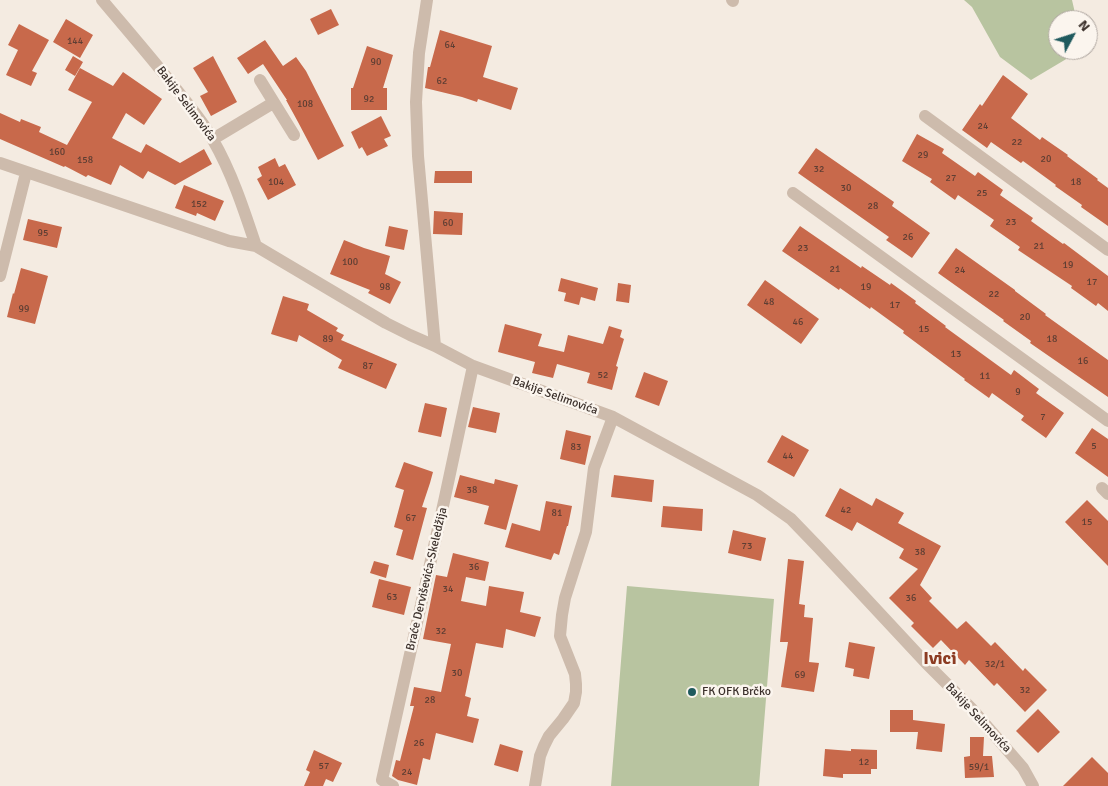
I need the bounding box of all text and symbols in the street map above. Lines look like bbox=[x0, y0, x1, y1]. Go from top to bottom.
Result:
north arrow bbox=[1048, 10, 1098, 60]
text: N bbox=[1074, 16, 1094, 35]
house number: 144 bbox=[67, 35, 83, 47]
house number: 64 bbox=[445, 39, 455, 51]
house number: 90 bbox=[371, 56, 381, 68]
street label: Bakije Selimovića bbox=[153, 64, 219, 144]
house number: 62 bbox=[437, 75, 447, 87]
house number: 92 bbox=[364, 93, 374, 105]
house number: 108 bbox=[297, 98, 313, 110]
house number: 24 bbox=[978, 120, 988, 132]
house number: 22 bbox=[1012, 136, 1022, 148]
house number: 160 bbox=[49, 146, 65, 158]
house number: 29 bbox=[918, 149, 928, 161]
house number: 20 bbox=[1041, 153, 1051, 165]
house number: 158 bbox=[77, 154, 93, 166]
house number: 32 bbox=[814, 163, 824, 175]
house number: 27 bbox=[946, 172, 956, 184]
house number: 104 bbox=[268, 176, 284, 188]
house number: 18 bbox=[1071, 176, 1081, 188]
house number: 30 bbox=[841, 182, 851, 194]
house number: 25 bbox=[977, 187, 987, 199]
house number: 152 bbox=[191, 198, 207, 210]
house number: 28 bbox=[868, 200, 878, 212]
house number: 23 bbox=[1006, 216, 1016, 228]
house number: 60 bbox=[443, 217, 453, 229]
house number: 95 bbox=[38, 227, 48, 239]
house number: 26 bbox=[903, 231, 913, 243]
house number: 21 bbox=[1034, 240, 1044, 252]
house number: 23 bbox=[798, 242, 808, 254]
house number: 100 bbox=[342, 256, 358, 268]
house number: 19 bbox=[1063, 259, 1073, 271]
house number: 21 bbox=[830, 263, 840, 275]
house number: 24 bbox=[955, 264, 965, 276]
house number: 17 bbox=[1087, 276, 1097, 288]
house number: 98 bbox=[380, 281, 390, 293]
house number: 19 bbox=[861, 281, 871, 293]
house number: 22 bbox=[989, 288, 999, 300]
house number: 48 bbox=[764, 296, 774, 308]
house number: 17 bbox=[890, 299, 900, 311]
house number: 99 bbox=[19, 303, 29, 315]
house number: 20 bbox=[1020, 311, 1030, 323]
house number: 46 bbox=[793, 316, 803, 328]
house number: 15 bbox=[919, 323, 929, 335]
house number: 89 bbox=[323, 333, 333, 345]
house number: 18 bbox=[1047, 333, 1057, 345]
house number: 13 bbox=[951, 348, 961, 360]
house number: 16 bbox=[1078, 355, 1088, 367]
house number: 87 bbox=[363, 360, 373, 372]
house number: 52 bbox=[598, 369, 608, 381]
house number: 11 bbox=[980, 370, 990, 382]
street label: Bakije Selimovića bbox=[510, 374, 600, 418]
house number: 9 bbox=[1015, 386, 1021, 398]
house number: 7 bbox=[1040, 411, 1046, 423]
house number: 5 bbox=[1091, 440, 1097, 452]
house number: 83 bbox=[571, 441, 581, 453]
house number: 44 bbox=[783, 450, 793, 462]
house number: 38 bbox=[467, 484, 477, 496]
house number: 42 bbox=[841, 504, 851, 516]
street label: Braće Derviševića-Skeledžija bbox=[403, 506, 451, 652]
house number: 81 bbox=[552, 507, 562, 519]
house number: 67 bbox=[406, 512, 416, 524]
house number: 15 bbox=[1082, 516, 1092, 528]
house number: 73 bbox=[742, 540, 752, 552]
house number: 38 bbox=[915, 546, 925, 558]
house number: 36 bbox=[469, 561, 479, 573]
house number: 34 bbox=[443, 583, 453, 595]
house number: 63 bbox=[387, 591, 397, 603]
house number: 36 bbox=[906, 592, 916, 604]
house number: 32 bbox=[436, 625, 446, 637]
district label: Ivici bbox=[923, 648, 957, 670]
house number: 32/1 bbox=[985, 658, 1005, 670]
house number: 30 bbox=[452, 667, 462, 679]
house number: 69 bbox=[795, 669, 805, 681]
street label: Bakije Selimovića bbox=[942, 680, 1014, 756]
house number: 32 bbox=[1020, 684, 1030, 696]
place label: FK OFK Brčko bbox=[702, 685, 771, 699]
marker: FK OFK Brčko bbox=[686, 686, 698, 698]
house number: 28 bbox=[425, 694, 435, 706]
house number: 26 bbox=[414, 737, 424, 749]
house number: 12 bbox=[859, 756, 869, 768]
house number: 57 bbox=[319, 760, 329, 772]
house number: 59/1 bbox=[969, 761, 989, 773]
house number: 24 bbox=[402, 766, 412, 778]

